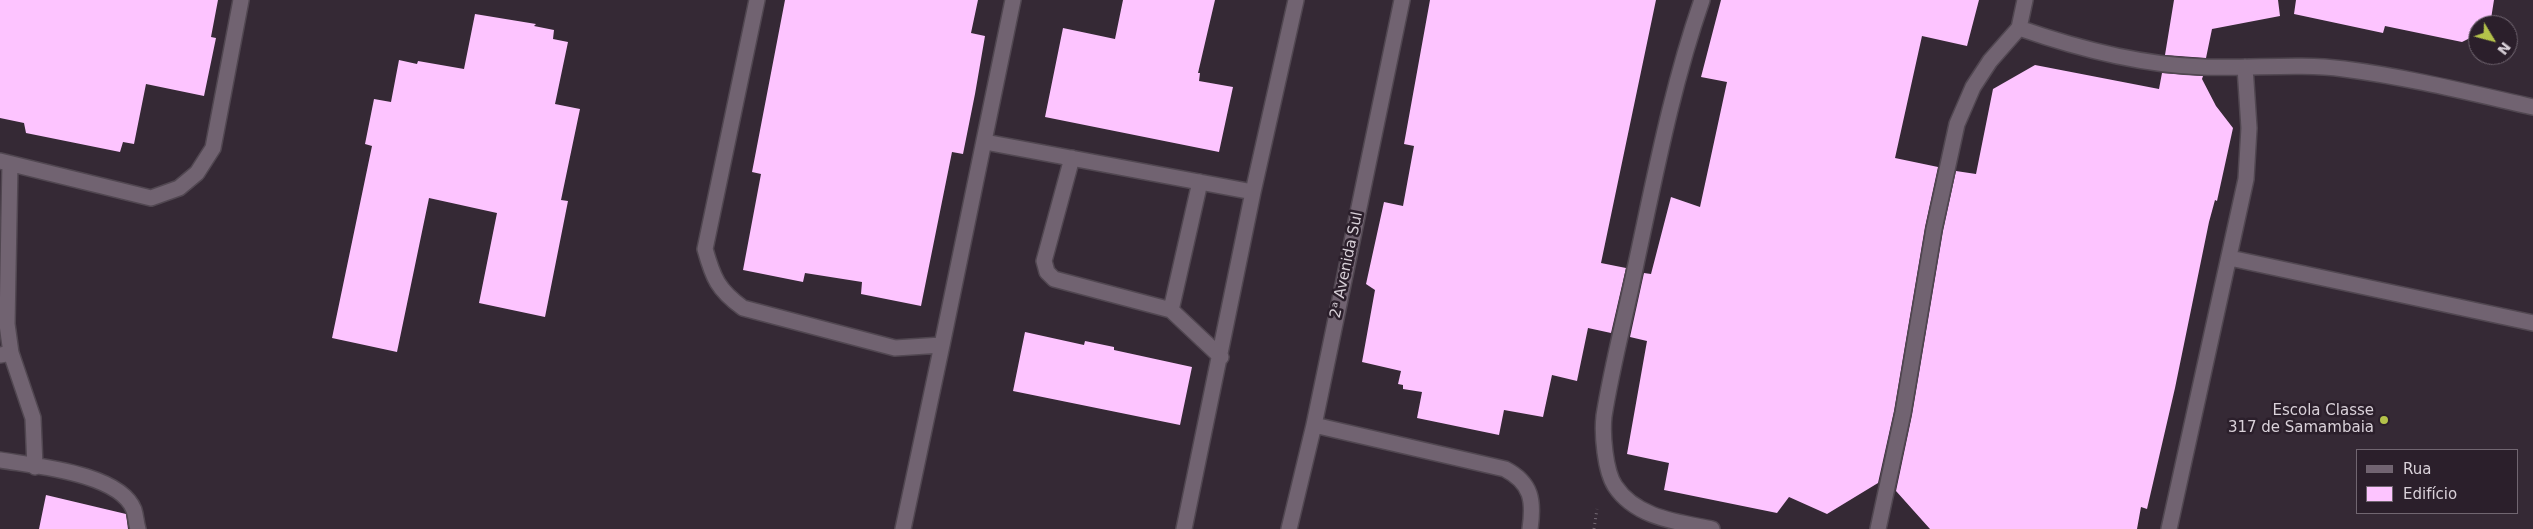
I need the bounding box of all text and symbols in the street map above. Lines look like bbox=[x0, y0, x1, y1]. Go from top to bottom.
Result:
north arrow bbox=[2468, 15, 2518, 65]
text: N bbox=[2494, 39, 2514, 58]
street label: 2ᵃ Avenida Sul bbox=[1327, 210, 1367, 320]
place label: Escola Classe 317 de Samambaia bbox=[2228, 402, 2374, 437]
marker: Escola Classe 317 de Samambaia bbox=[2378, 414, 2390, 426]
legend bbox=[2356, 449, 2518, 514]
text: Rua bbox=[2403, 460, 2431, 478]
text: Edifício bbox=[2403, 485, 2457, 503]

